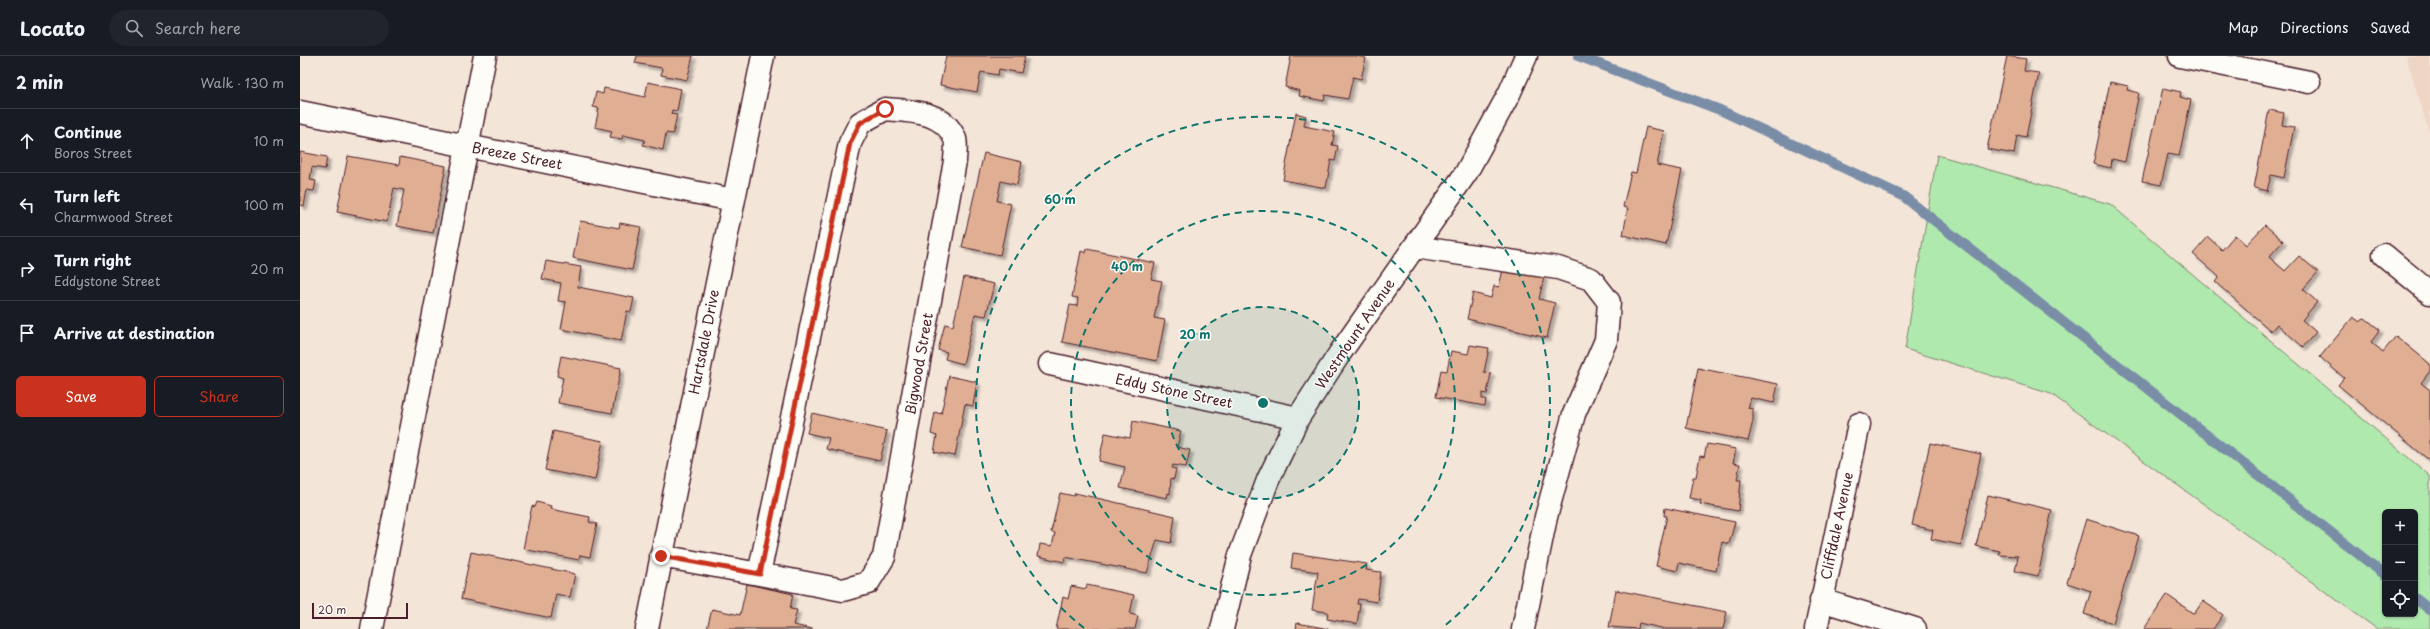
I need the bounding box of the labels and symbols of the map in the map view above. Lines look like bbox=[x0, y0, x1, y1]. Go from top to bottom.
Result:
route start bbox=[876, 100, 894, 118]
street label: Breeze Street bbox=[470, 136, 564, 175]
text: 60 m bbox=[1044, 190, 1076, 208]
text: 40 m bbox=[1111, 257, 1143, 275]
street label: Westmount Avenue bbox=[1310, 274, 1400, 393]
street label: Hartsdale Drive bbox=[683, 288, 724, 396]
street label: Bigwood Street bbox=[899, 311, 938, 417]
text: 20 m bbox=[1179, 325, 1211, 343]
street label: Eddy Stone Street bbox=[1113, 368, 1235, 413]
centre of rings bbox=[1256, 396, 1270, 410]
street label: Cliffdale Avenue bbox=[1815, 470, 1858, 582]
route end bbox=[652, 547, 670, 565]
scale bar bbox=[312, 601, 408, 620]

